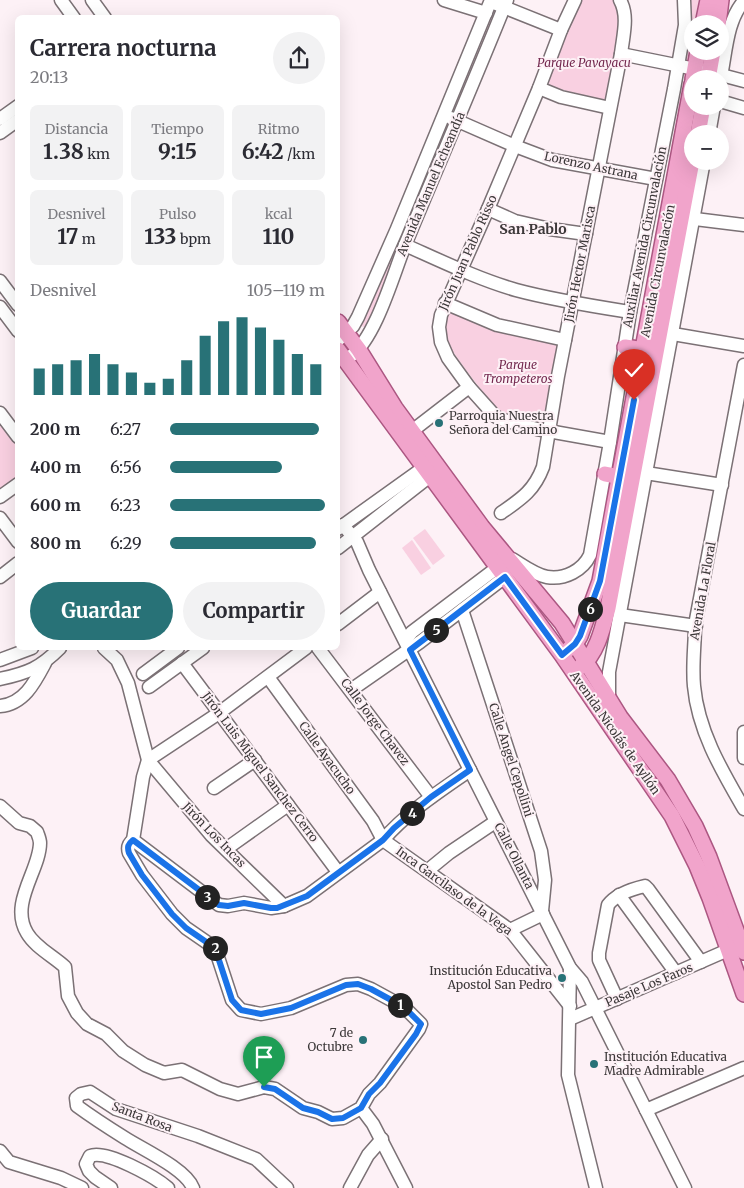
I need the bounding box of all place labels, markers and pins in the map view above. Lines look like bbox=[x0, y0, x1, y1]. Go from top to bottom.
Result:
pin bbox=[613, 349, 655, 400]
place label: Parroquia Nuestra Señora del Camino bbox=[449, 408, 557, 437]
marker: Parroquia Nuestra Señora del Camino bbox=[433, 417, 445, 429]
pin: 6 bbox=[578, 596, 602, 622]
pin: 5 bbox=[424, 618, 448, 642]
pin: 4 bbox=[400, 800, 424, 826]
pin: 3 bbox=[194, 884, 220, 910]
pin: 2 bbox=[202, 936, 228, 960]
place label: Institución Educativa Apostol San Pedro bbox=[429, 963, 553, 992]
marker: Institución Educativa Apostol San Pedro bbox=[556, 972, 568, 984]
pin: 1 bbox=[388, 992, 412, 1018]
place label: 7 de Octubre bbox=[307, 1025, 353, 1054]
marker: 7 de Octubre bbox=[357, 1034, 369, 1046]
pin bbox=[243, 1036, 285, 1087]
place label: Institución Educativa Madre Admirable bbox=[604, 1049, 727, 1078]
marker: Institución Educativa Madre Admirable bbox=[588, 1058, 600, 1070]

